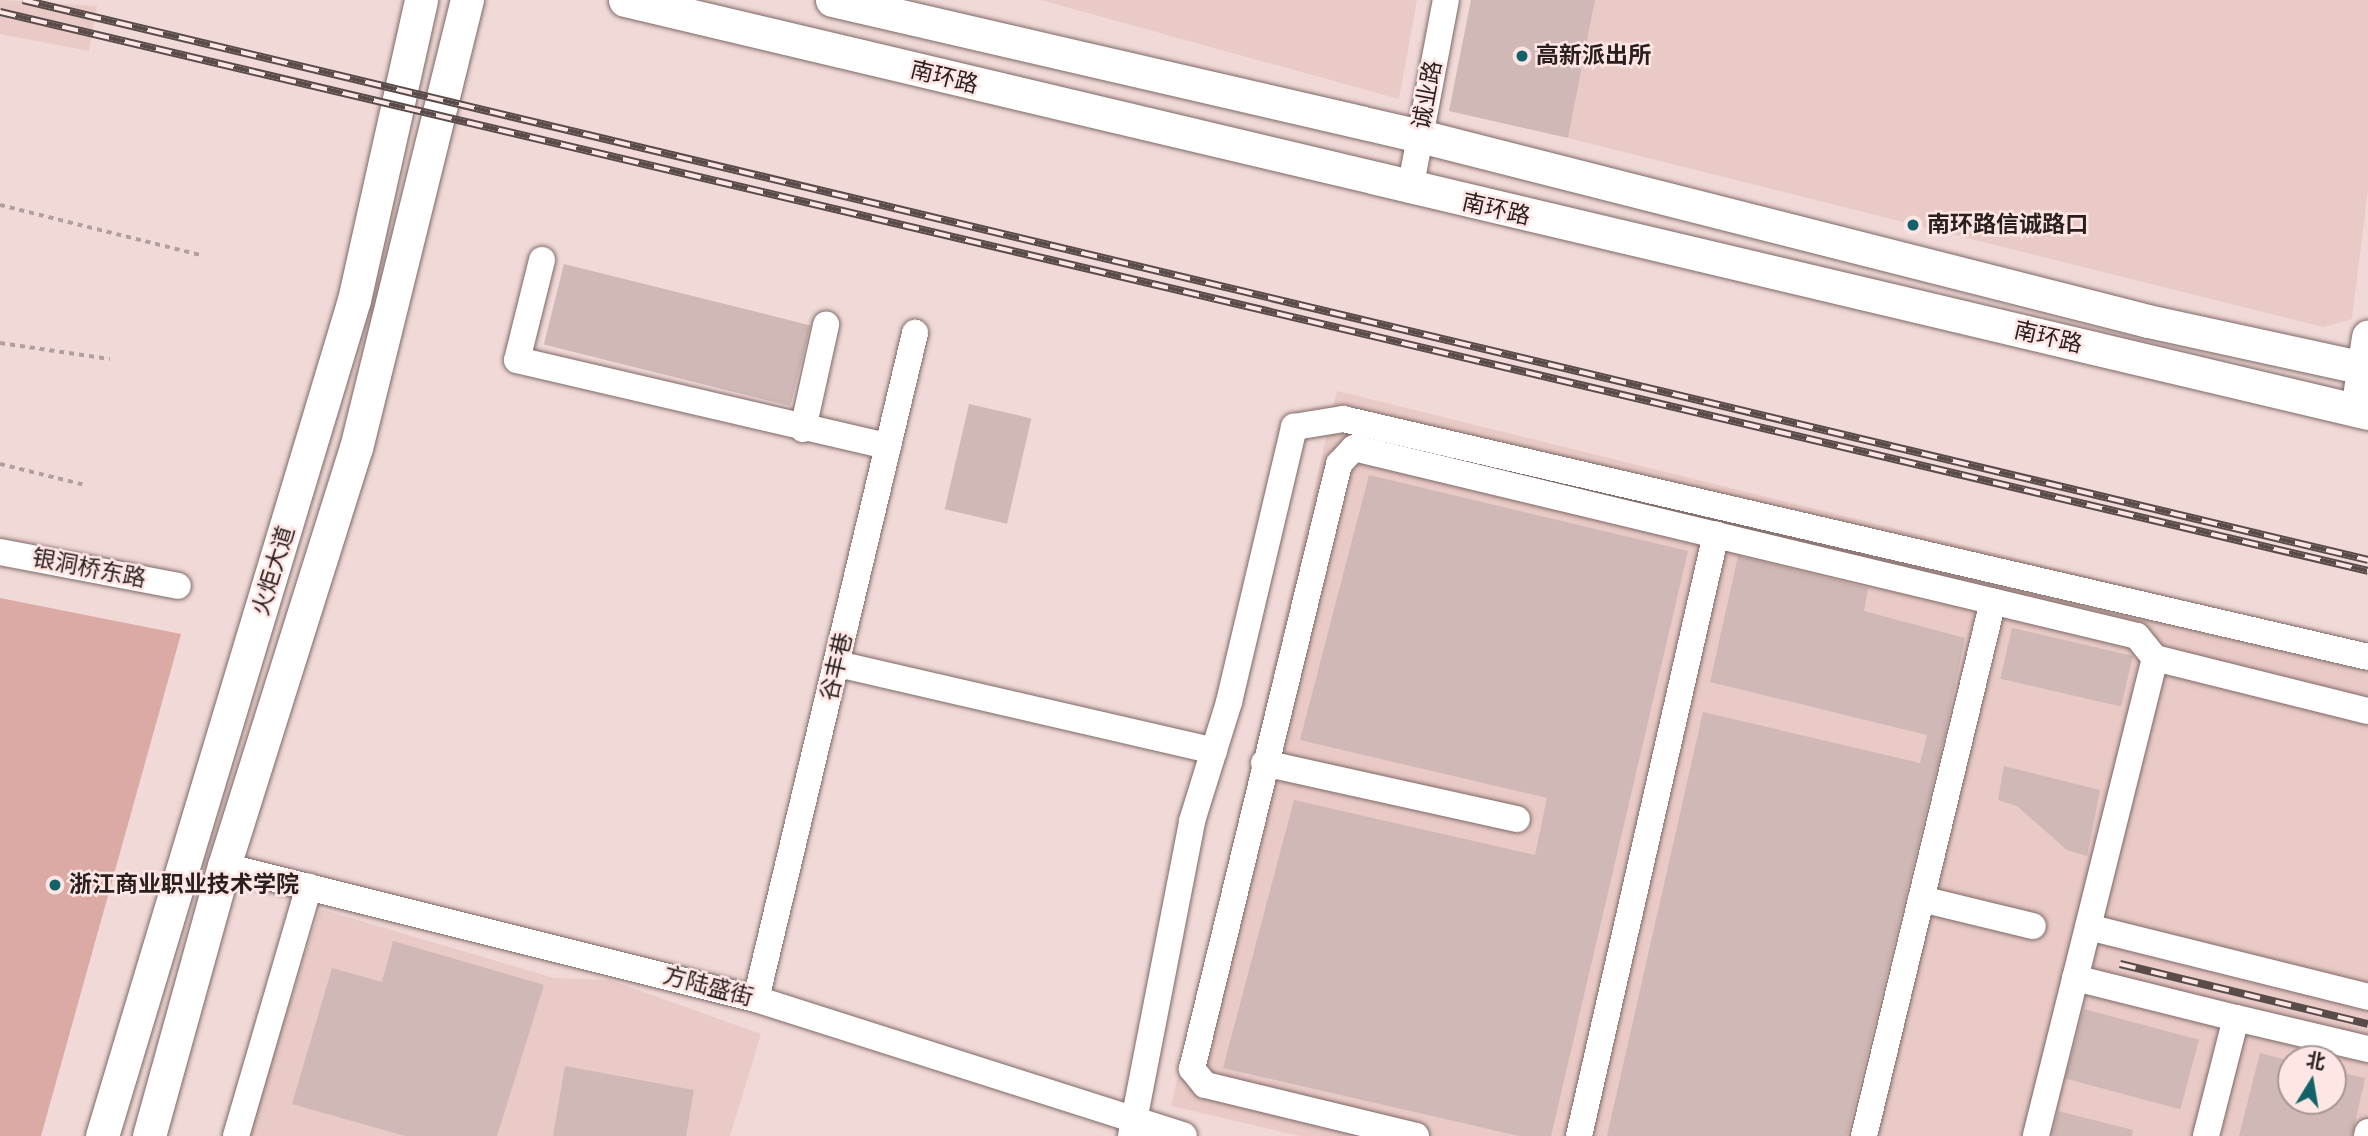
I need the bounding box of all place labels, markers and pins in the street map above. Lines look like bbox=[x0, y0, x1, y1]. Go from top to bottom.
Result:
place label: 高新派出所 bbox=[1536, 42, 1651, 70]
marker: 高新派出所 bbox=[1514, 48, 1530, 64]
place label: 南环路信诚路口 bbox=[1927, 211, 2088, 239]
marker: 南环路信诚路口 bbox=[1905, 217, 1921, 233]
place label: 浙江商业职业技术学院 bbox=[69, 871, 299, 899]
marker: 浙江商业职业技术学院 bbox=[47, 877, 63, 893]

